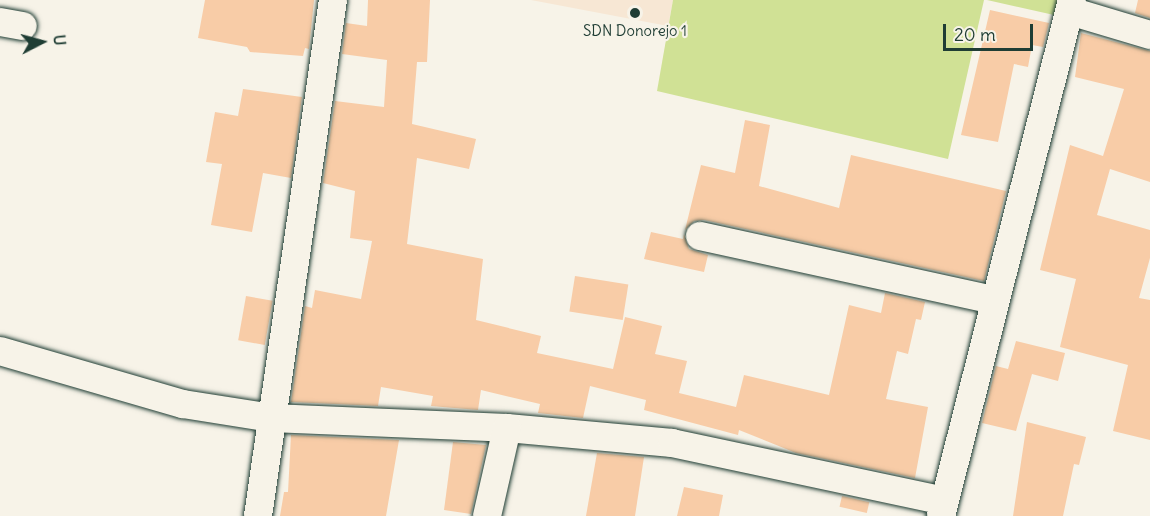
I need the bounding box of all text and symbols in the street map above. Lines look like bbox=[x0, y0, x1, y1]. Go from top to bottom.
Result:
marker: SDN Donorejo 1 bbox=[628, 6, 642, 20]
north arrow bbox=[12, 12, 72, 72]
scale bar bbox=[946, 12, 1036, 50]
place label: SDN Donorejo 1 bbox=[583, 22, 687, 40]
text: 20 m bbox=[954, 23, 996, 46]
text: U bbox=[49, 34, 70, 47]

